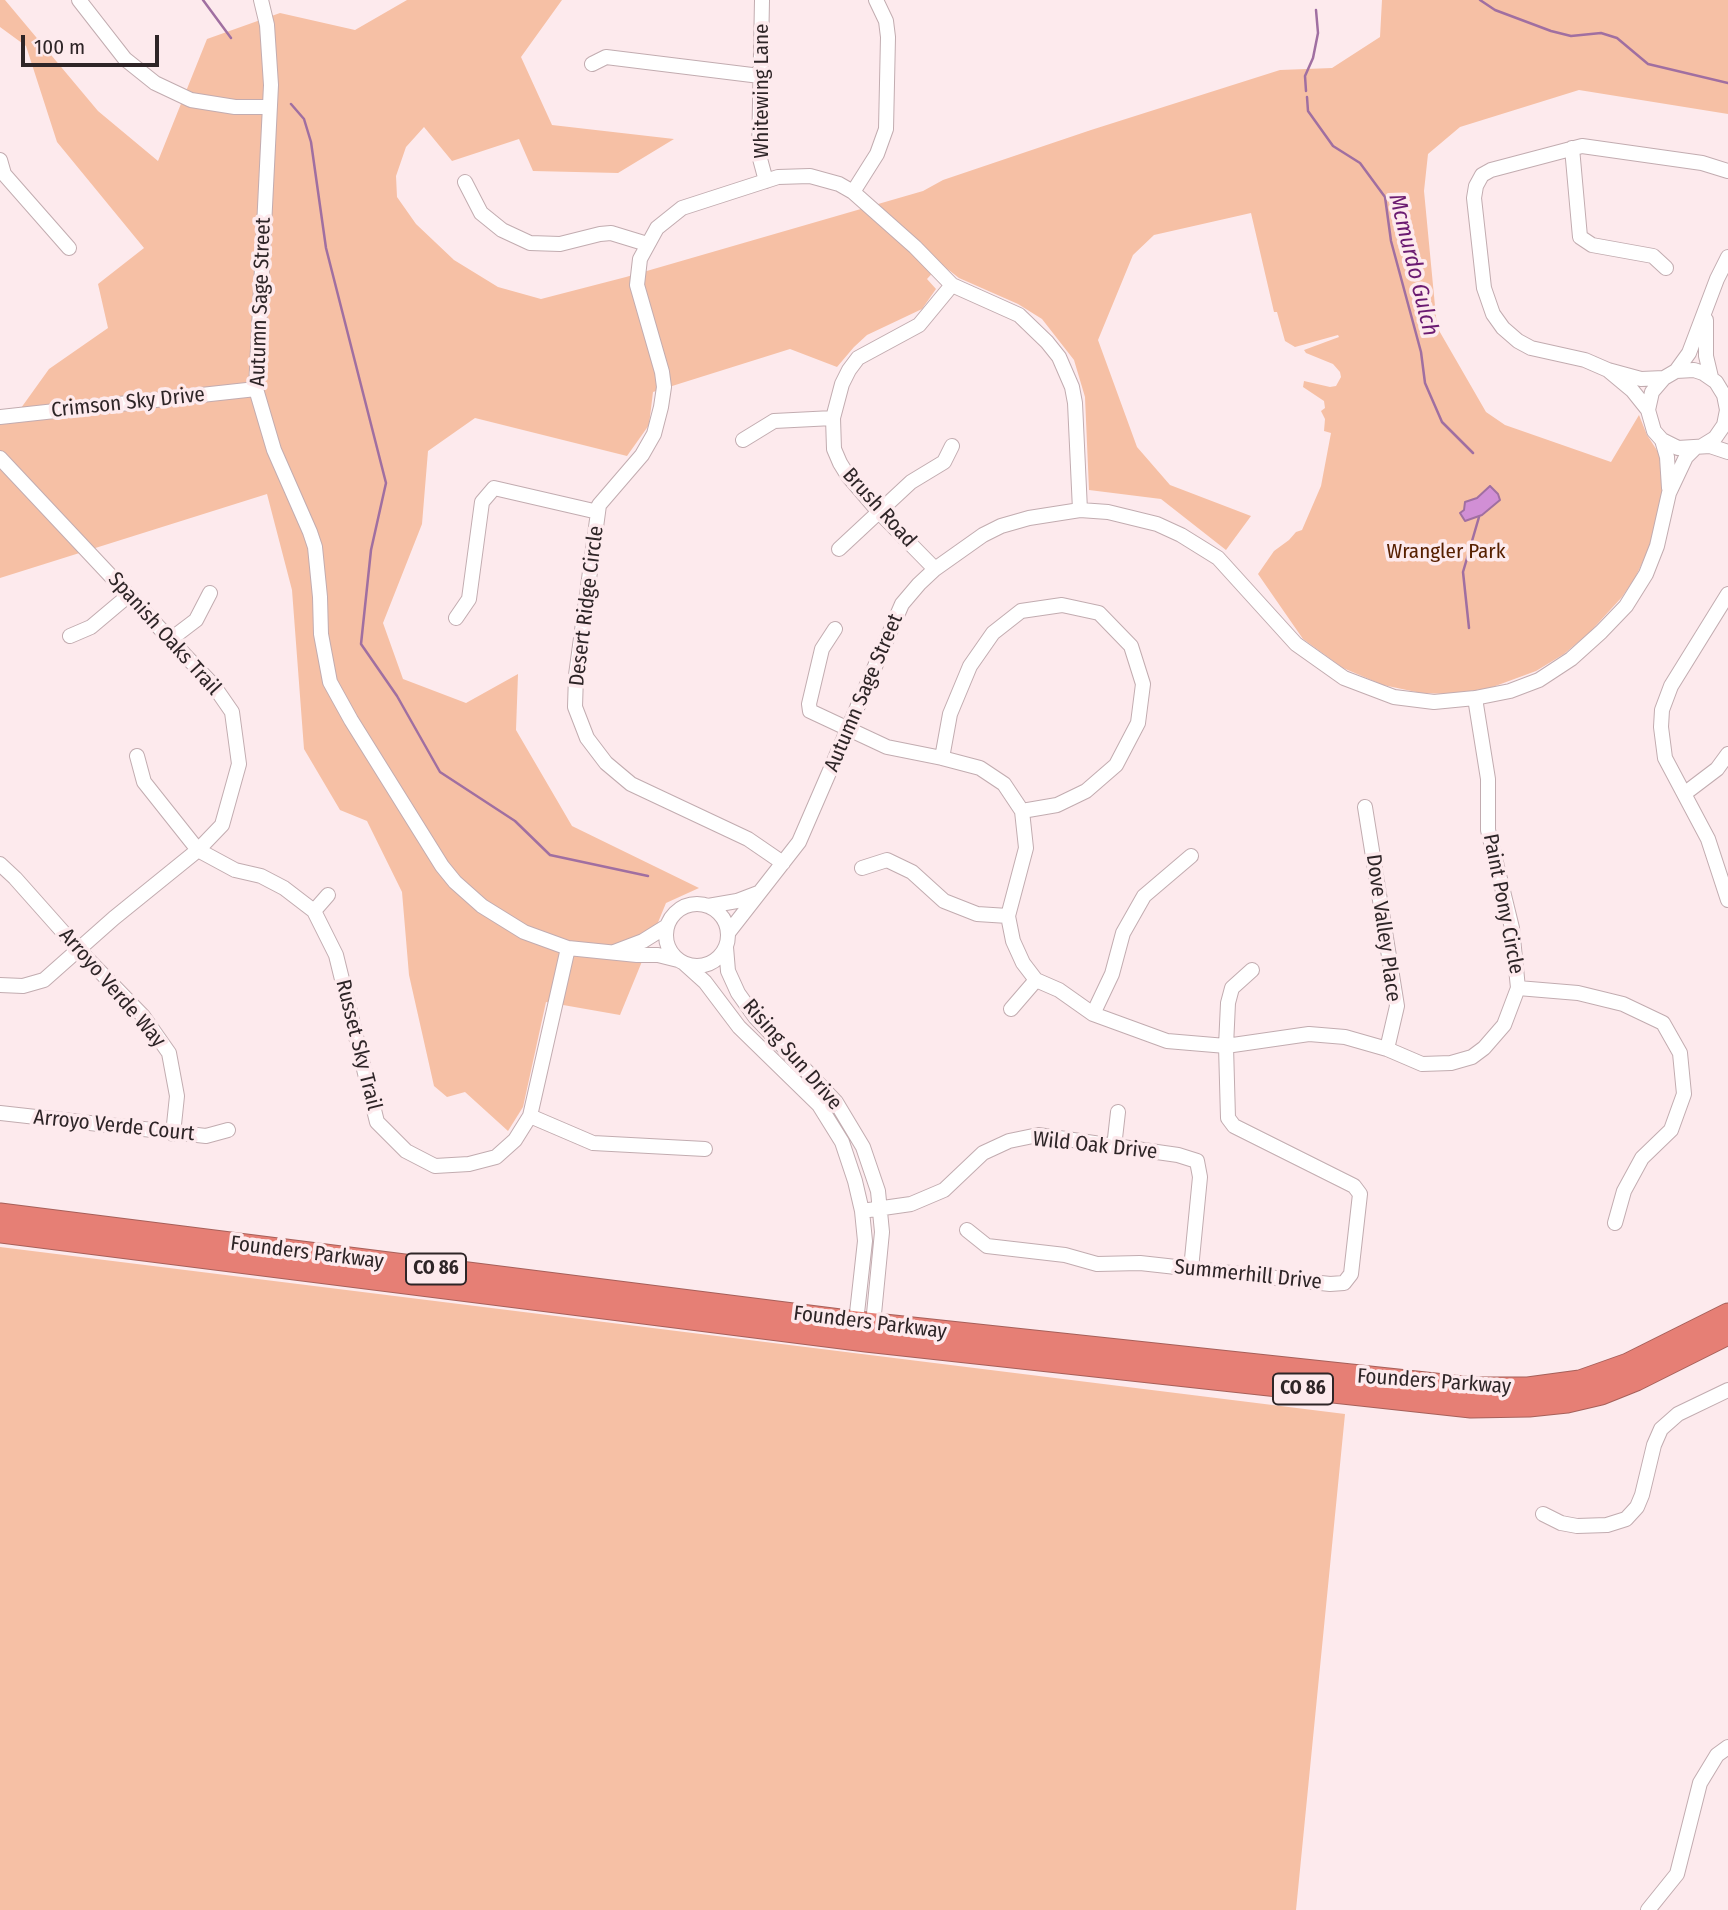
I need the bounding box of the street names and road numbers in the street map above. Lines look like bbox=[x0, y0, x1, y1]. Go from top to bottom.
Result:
street label: Whitewing Lane bbox=[749, 24, 775, 158]
street label: Autumn Sage Street bbox=[245, 217, 277, 387]
street label: Crimson Sky Drive bbox=[50, 382, 206, 424]
street label: Brush Road bbox=[837, 463, 921, 553]
street label: Desert Ridge Circle bbox=[565, 524, 609, 688]
street label: Spanish Oaks Trail bbox=[102, 567, 226, 701]
street label: Autumn Sage Street bbox=[819, 610, 909, 776]
street label: Paint Pony Circle bbox=[1477, 832, 1529, 976]
street label: Dove Valley Place bbox=[1360, 853, 1406, 1003]
street label: Arroyo Verde Way bbox=[53, 923, 171, 1053]
street label: Russet Sky Trail bbox=[330, 977, 386, 1113]
street label: Rising Sun Drive bbox=[737, 994, 847, 1116]
street label: Arroyo Verde Court bbox=[32, 1105, 196, 1147]
street label: Wild Oak Drive bbox=[1031, 1127, 1159, 1165]
street label: Founders Parkway bbox=[229, 1231, 385, 1275]
road number: CO 86 bbox=[406, 1254, 466, 1284]
street label: Summerhill Drive bbox=[1173, 1255, 1323, 1295]
street label: Founders Parkway bbox=[792, 1301, 948, 1345]
street label: Founders Parkway bbox=[1356, 1364, 1512, 1400]
road number: CO 86 bbox=[1273, 1373, 1333, 1404]

